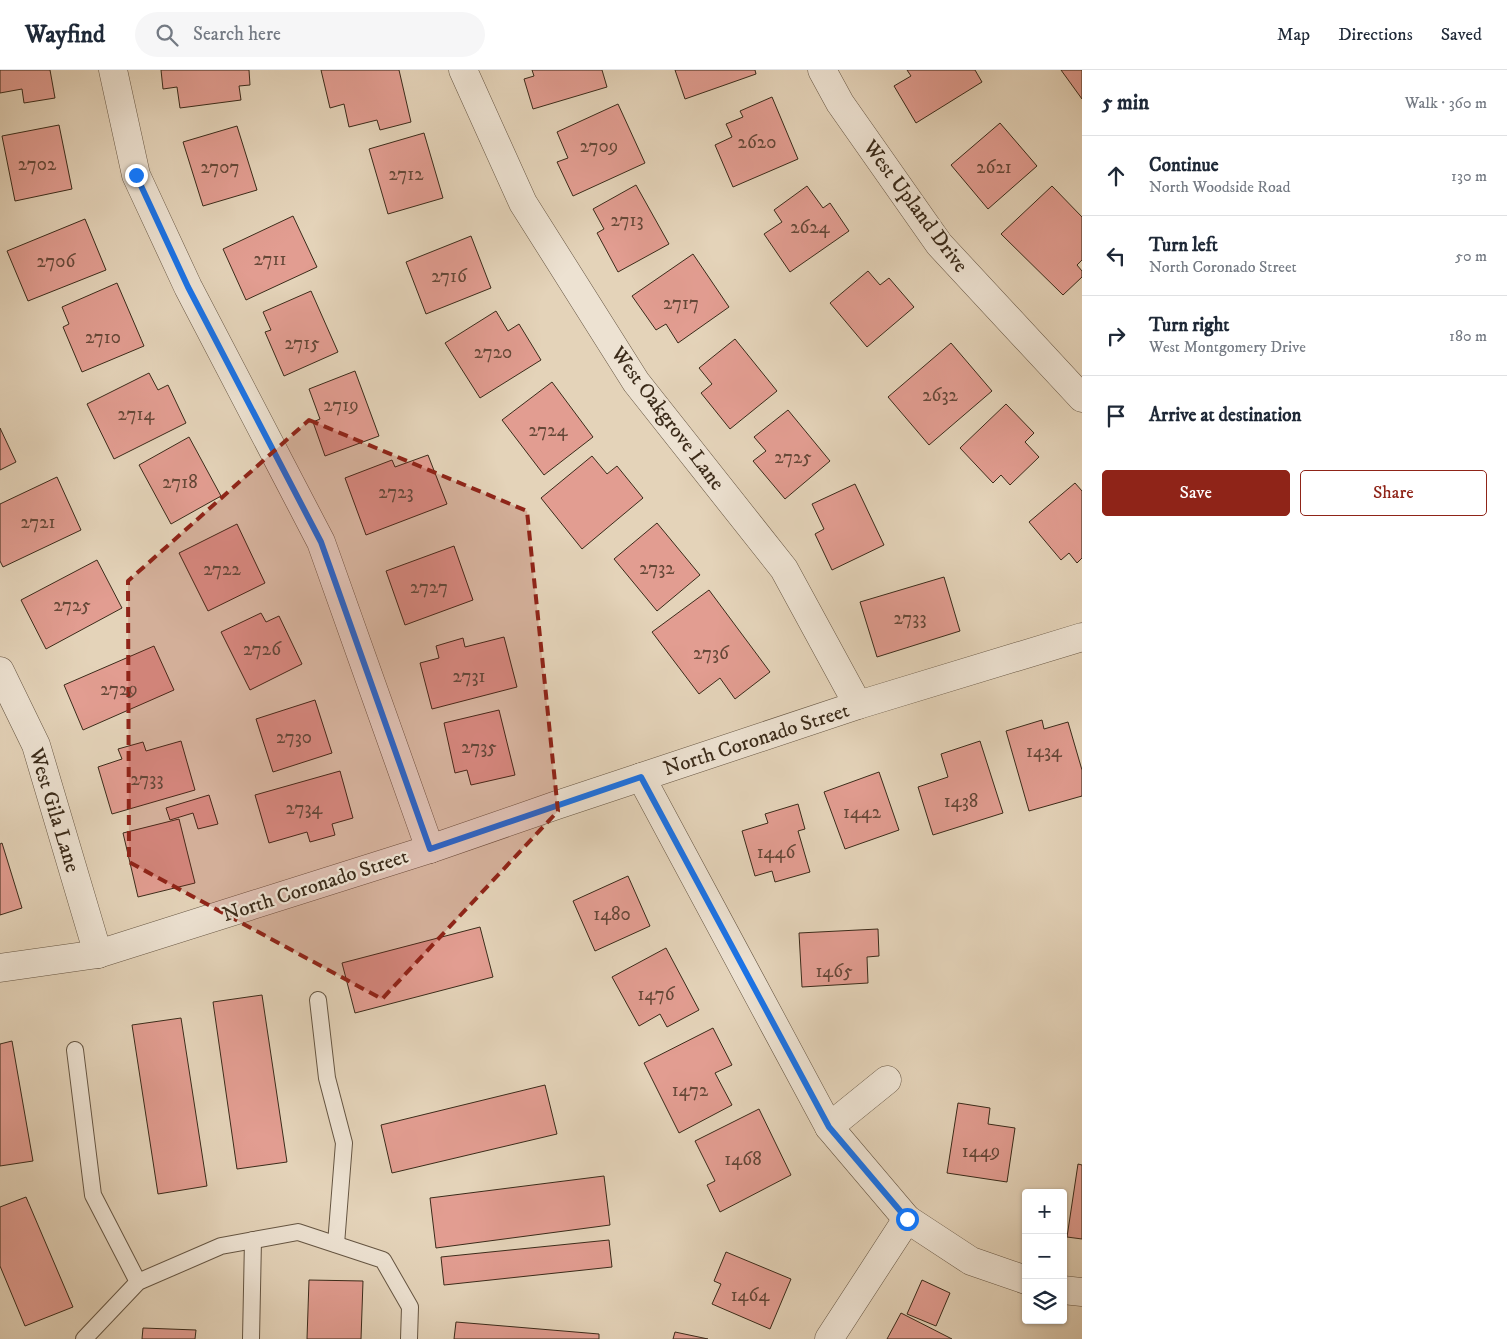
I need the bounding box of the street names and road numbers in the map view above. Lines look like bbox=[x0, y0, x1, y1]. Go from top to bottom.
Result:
street label: West Upland Drive bbox=[856, 134, 974, 278]
street label: West Oakgrove Lane bbox=[604, 341, 730, 496]
street label: North Coronado Street bbox=[660, 698, 853, 782]
street label: West Gila Lane bbox=[23, 744, 85, 876]
street label: North Coronado Street bbox=[219, 844, 412, 928]

